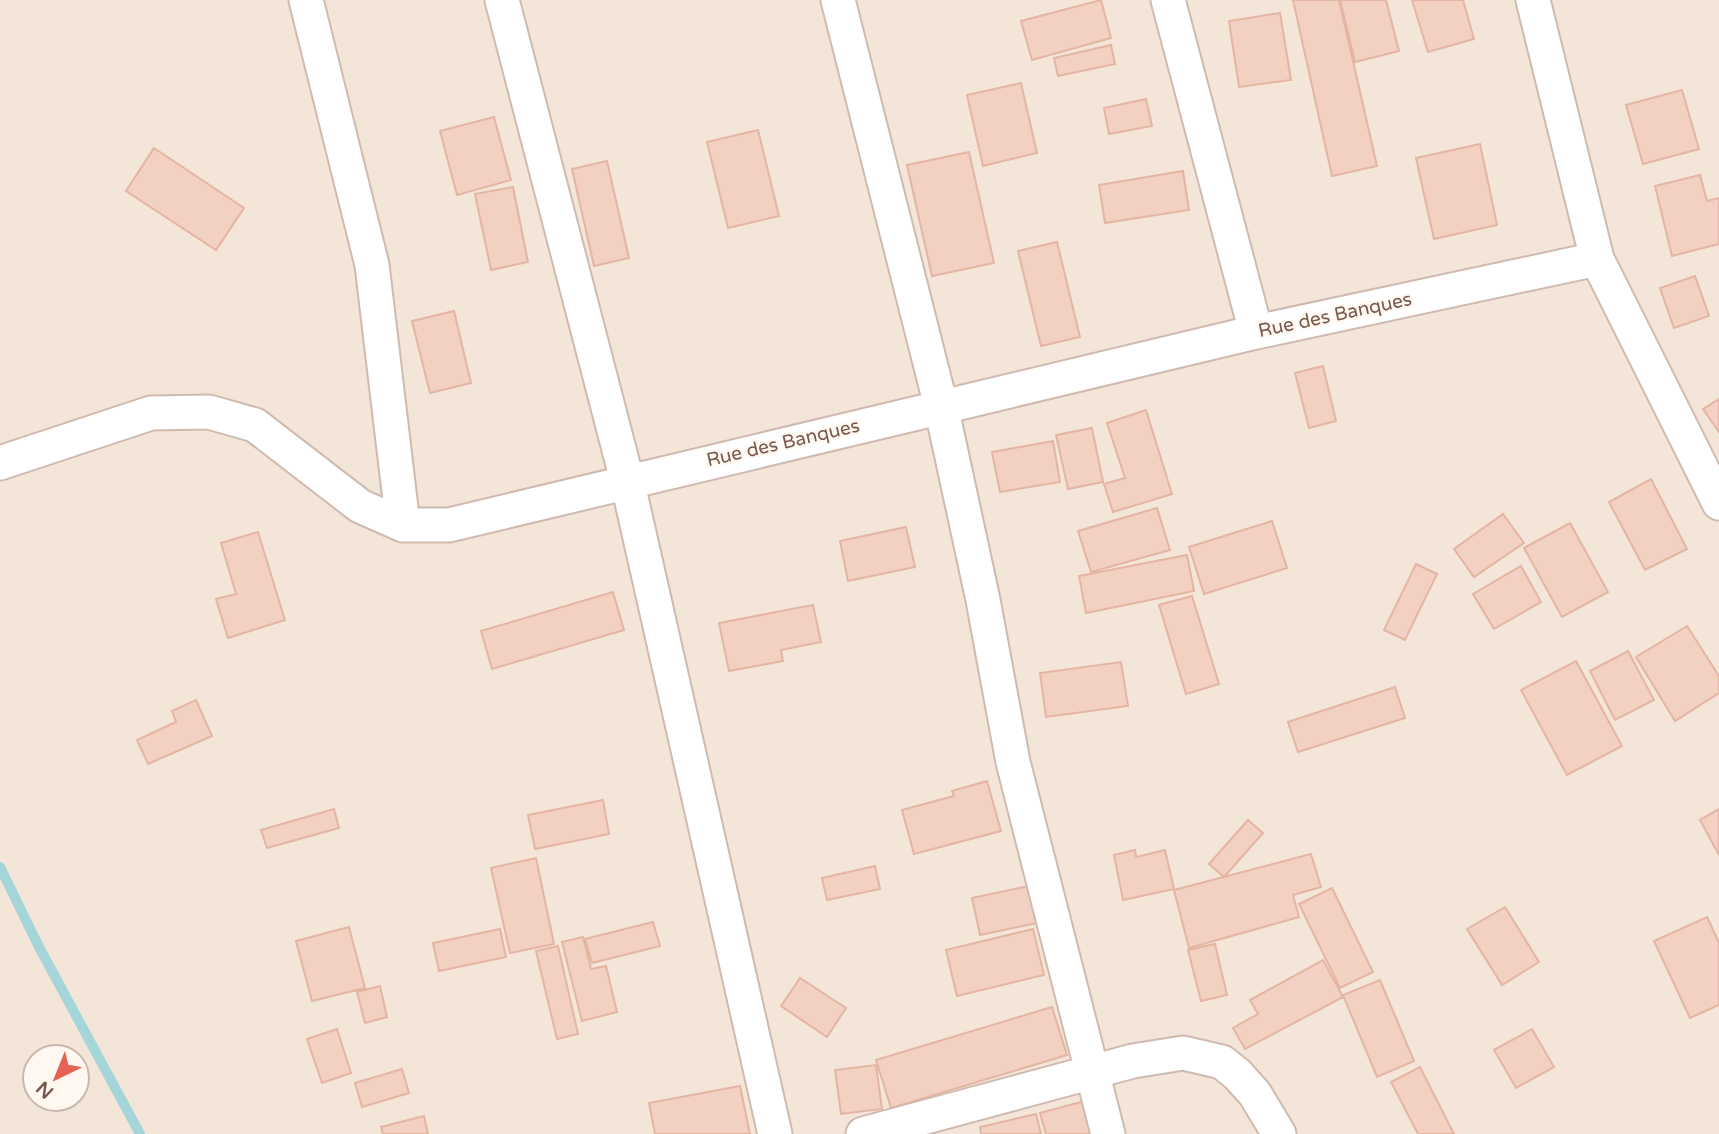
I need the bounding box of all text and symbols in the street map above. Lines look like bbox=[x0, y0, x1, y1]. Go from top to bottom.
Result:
street label: Rue des Banques bbox=[1256, 288, 1414, 342]
street label: Rue des Banques bbox=[704, 415, 862, 471]
north arrow bbox=[21, 1043, 91, 1113]
text: N bbox=[32, 1076, 58, 1103]

